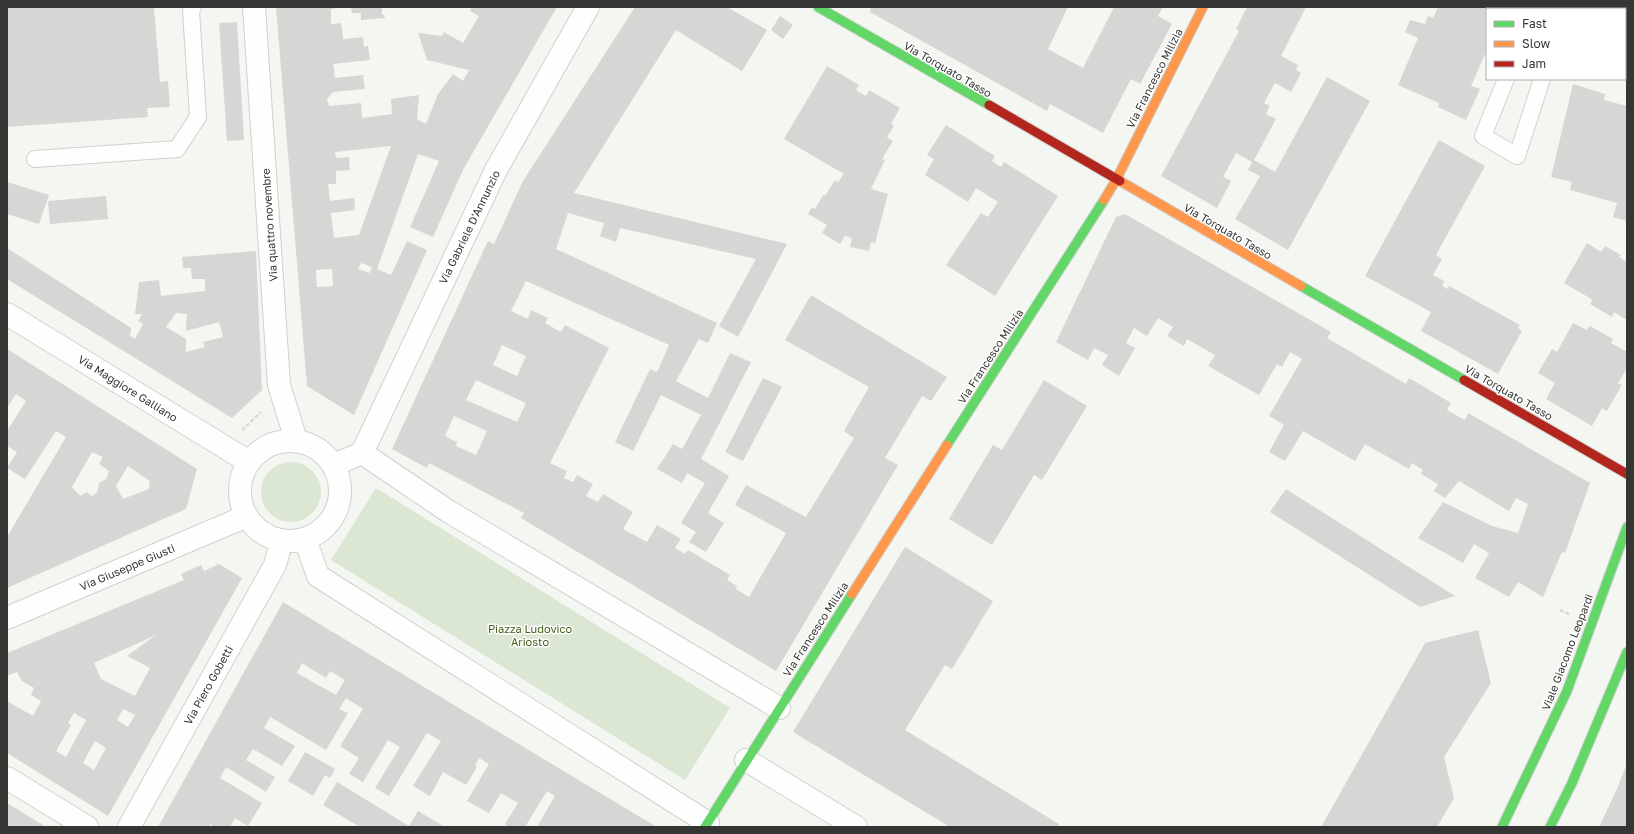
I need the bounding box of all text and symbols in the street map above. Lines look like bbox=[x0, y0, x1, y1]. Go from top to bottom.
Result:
legend bbox=[1486, 8, 1626, 80]
text: Fast bbox=[1522, 16, 1547, 31]
street label: Via Francesco Milizia bbox=[1123, 26, 1185, 130]
text: Slow bbox=[1522, 36, 1550, 51]
street label: Via Torquato Tasso bbox=[902, 38, 995, 100]
text: Jam bbox=[1522, 56, 1546, 71]
street label: Via quattro novembre bbox=[259, 168, 279, 282]
street label: Via Gabriele D'Annunzio bbox=[436, 168, 502, 286]
street label: Via Torquato Tasso bbox=[1182, 200, 1275, 262]
street label: Via Francesco Milizia bbox=[955, 306, 1025, 406]
street label: Via Maggiore Galliano bbox=[76, 352, 180, 424]
street label: Via Torquato Tasso bbox=[1463, 361, 1556, 423]
street label: Via Giuseppe Giusti bbox=[77, 541, 177, 593]
street label: Via Francesco Milizia bbox=[780, 579, 850, 679]
street label: Viale Giacomo Leopardi bbox=[1539, 592, 1595, 712]
park label: Piazza Ludovico Ariosto bbox=[488, 622, 573, 648]
street label: Via Piero Gobetti bbox=[181, 643, 235, 727]

